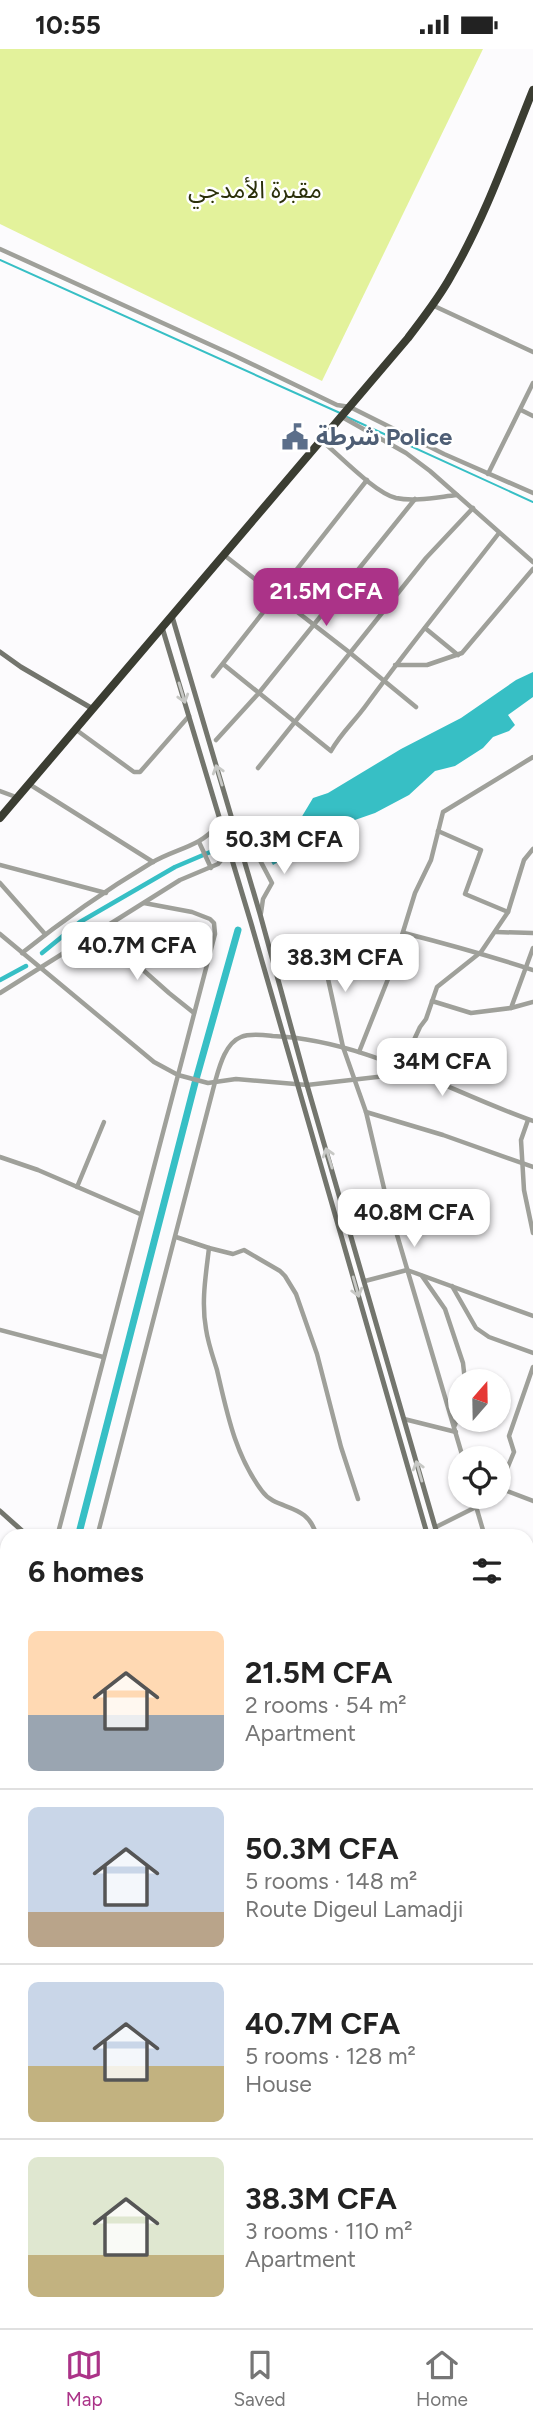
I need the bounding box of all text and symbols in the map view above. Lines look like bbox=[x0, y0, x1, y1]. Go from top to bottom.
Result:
text: 10:55 bbox=[35, 9, 101, 41]
park label: مقبرة الأمدجي bbox=[188, 175, 322, 209]
public building icon: شرطة Police bbox=[280, 422, 310, 452]
place label: شرطة Police bbox=[316, 422, 452, 451]
pin: 21.5M CFA bbox=[246, 569, 406, 628]
text: 21.5M CFA bbox=[269, 577, 383, 605]
one-way arrow bbox=[176, 682, 189, 704]
one-way arrow bbox=[211, 764, 224, 786]
pin: 50.3M CFA bbox=[204, 817, 364, 876]
text: 50.3M CFA bbox=[225, 825, 343, 853]
pin: 40.7M CFA bbox=[57, 923, 217, 982]
text: 40.7M CFA bbox=[78, 931, 196, 959]
pin: 38.3M CFA bbox=[265, 935, 425, 994]
text: 38.3M CFA bbox=[287, 943, 403, 971]
pin: 34M CFA bbox=[377, 1039, 507, 1098]
text: 34M CFA bbox=[393, 1047, 491, 1075]
one-way arrow bbox=[321, 1147, 334, 1169]
pin: 40.8M CFA bbox=[334, 1189, 494, 1249]
text: 40.8M CFA bbox=[354, 1198, 474, 1226]
one-way arrow bbox=[351, 1276, 364, 1298]
north arrow bbox=[448, 1369, 511, 1431]
map controls bbox=[448, 1369, 511, 1509]
button: locate bbox=[448, 1446, 511, 1509]
one-way arrow bbox=[412, 1460, 425, 1482]
icon: filters bbox=[468, 1552, 506, 1590]
text: 6 homes bbox=[28, 1553, 144, 1590]
text: 21.5M CFA bbox=[245, 1654, 393, 1691]
icon: home bbox=[84, 1659, 168, 1743]
text: 2 rooms · 54 m² bbox=[245, 1691, 407, 1719]
text: Apartment bbox=[245, 1719, 356, 1747]
text: 50.3M CFA bbox=[245, 1830, 399, 1867]
icon: home bbox=[84, 1835, 168, 1919]
text: 5 rooms · 148 m² bbox=[245, 1867, 417, 1895]
text: Route Digeul Lamadji bbox=[245, 1895, 463, 1923]
text: 40.7M CFA bbox=[245, 2005, 400, 2042]
icon: home bbox=[84, 2010, 168, 2094]
text: 5 rooms · 128 m² bbox=[245, 2042, 416, 2070]
text: House bbox=[245, 2070, 312, 2098]
text: 38.3M CFA bbox=[245, 2180, 397, 2217]
icon: home bbox=[84, 2185, 168, 2269]
text: 3 rooms · 110 m² bbox=[245, 2217, 412, 2245]
text: Apartment bbox=[245, 2245, 356, 2273]
tab: Map bbox=[65, 2346, 103, 2411]
tab: Saved bbox=[233, 2346, 286, 2411]
tab: Home bbox=[416, 2346, 468, 2411]

